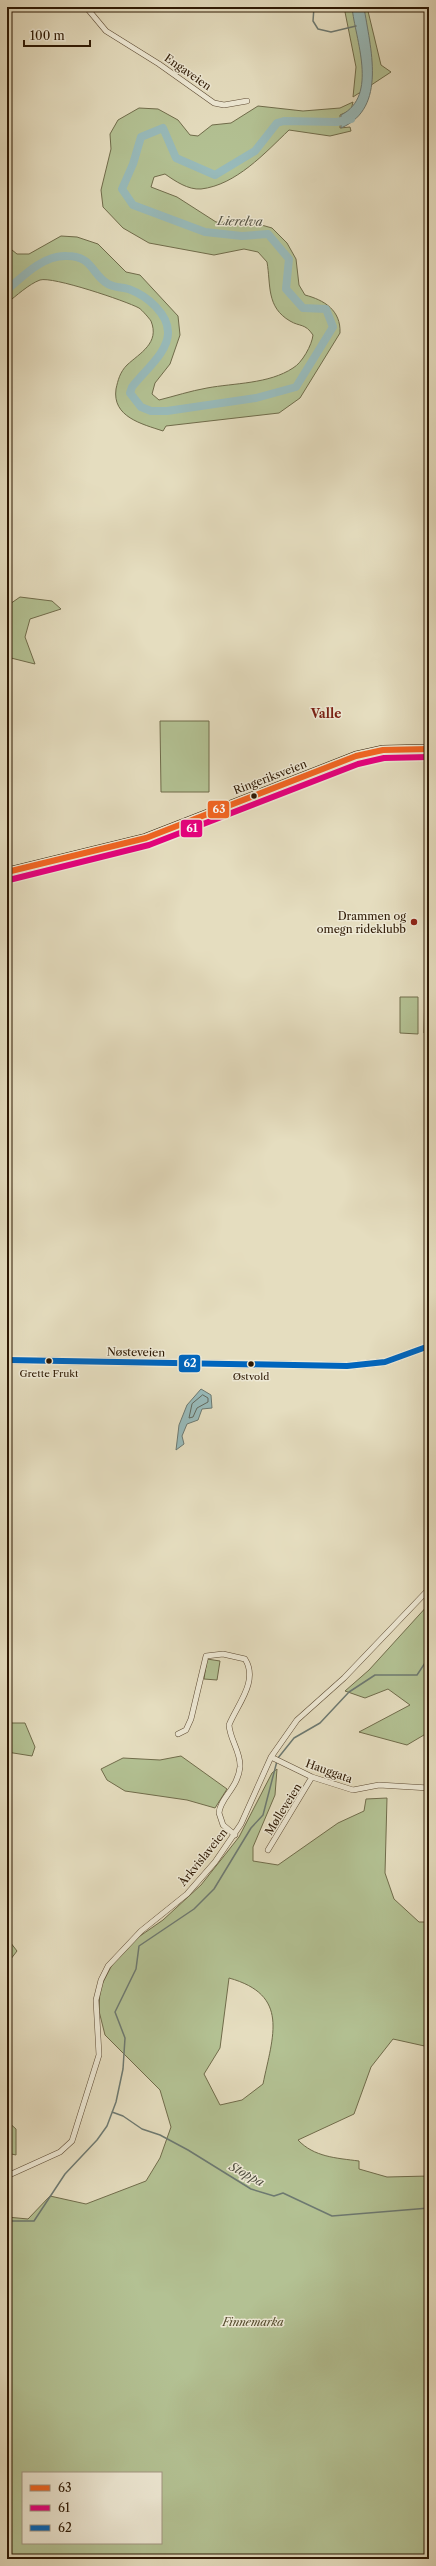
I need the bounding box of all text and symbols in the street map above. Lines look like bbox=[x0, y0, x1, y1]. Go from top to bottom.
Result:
scale bar bbox=[24, 22, 90, 48]
text: 100 m bbox=[30, 28, 65, 43]
street label: Engaveien bbox=[162, 51, 214, 93]
water label: Lierelva bbox=[216, 213, 263, 229]
district label: Valle bbox=[310, 706, 341, 721]
street label: Ringeriksveien bbox=[231, 757, 309, 797]
unlabelled marker bbox=[249, 791, 259, 801]
line badge: 63 bbox=[207, 800, 230, 819]
text: 63 bbox=[213, 802, 225, 816]
line badge: 61 bbox=[180, 819, 203, 838]
text: 61 bbox=[186, 821, 198, 835]
place label: Drammen og omegn rideklubb bbox=[317, 909, 406, 936]
marker: Drammen og omegn rideklubb bbox=[409, 917, 419, 927]
street label: Nøsteveien bbox=[107, 1344, 165, 1360]
line badge: 62 bbox=[178, 1354, 201, 1373]
marker: Grette Frukt bbox=[44, 1356, 54, 1366]
text: 62 bbox=[183, 1356, 197, 1370]
marker: Østvold bbox=[246, 1359, 256, 1369]
place label: Grette Frukt bbox=[19, 1367, 79, 1380]
place label: Østvold bbox=[233, 1370, 269, 1383]
street label: Hauggata bbox=[304, 1756, 355, 1786]
street label: Mølleveien bbox=[262, 1780, 304, 1837]
street label: Årkvislaveien bbox=[175, 1825, 231, 1889]
water label: Stoppa bbox=[226, 2158, 267, 2189]
park label: Finnemarka bbox=[221, 2315, 284, 2329]
legend bbox=[22, 2472, 162, 2544]
text: 63 bbox=[58, 2480, 72, 2495]
text: 61 bbox=[58, 2500, 70, 2515]
text: 62 bbox=[58, 2520, 72, 2535]

